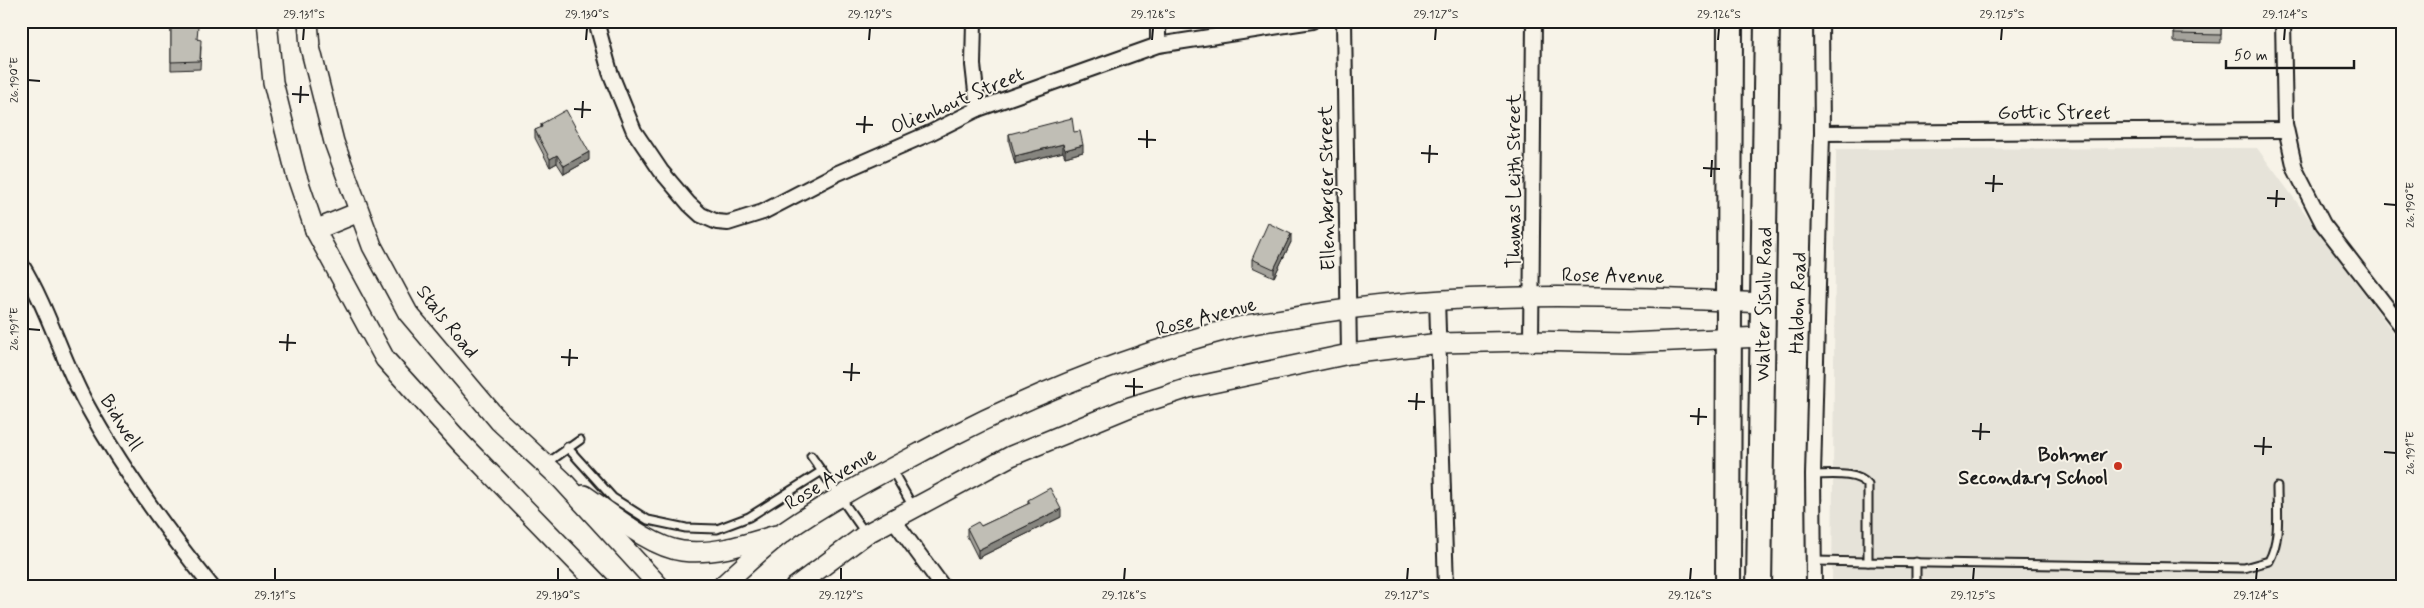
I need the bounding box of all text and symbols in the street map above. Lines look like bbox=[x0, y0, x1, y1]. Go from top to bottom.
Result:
text: 29.131°S bbox=[283, 7, 325, 23]
text: 29.130°S bbox=[565, 7, 609, 23]
text: 29.129°S bbox=[848, 7, 893, 23]
text: 29.128°S bbox=[1131, 7, 1176, 23]
text: 29.127°S bbox=[1414, 7, 1459, 23]
text: 29.126°S bbox=[1697, 7, 1741, 23]
text: 29.125°S bbox=[1980, 7, 2025, 23]
text: 29.124°S bbox=[2262, 7, 2308, 23]
scale bar bbox=[2226, 38, 2354, 70]
text: 50 m bbox=[2234, 46, 2268, 66]
text: 26.190°E bbox=[7, 57, 23, 103]
street label: Olienhout Street bbox=[887, 61, 1028, 142]
street label: Thomas Leith Street bbox=[1501, 93, 1528, 268]
street label: Gottic Street bbox=[1998, 100, 2110, 127]
street label: Ellenberger Street bbox=[1313, 105, 1344, 271]
text: 26.190°E bbox=[2403, 182, 2419, 228]
street label: Walter Sisulu Road bbox=[1750, 226, 1779, 382]
street label: Haldon Road bbox=[1783, 251, 1814, 355]
street label: Rose Avenue bbox=[1561, 262, 1665, 291]
street label: Stals Road bbox=[410, 279, 484, 364]
street label: Rose Avenue bbox=[1153, 291, 1260, 344]
text: 26.191°E bbox=[7, 307, 23, 351]
street label: Bidwell bbox=[93, 389, 149, 456]
text: 26.191°E bbox=[2403, 431, 2419, 475]
street label: Rose Avenue bbox=[780, 441, 882, 517]
place label: Bohmer Secondary School bbox=[1958, 442, 2109, 492]
marker: Bohmer Secondary School bbox=[2112, 460, 2124, 472]
text: 29.131°S bbox=[254, 588, 296, 604]
text: 29.130°S bbox=[536, 588, 580, 604]
text: 29.129°S bbox=[819, 588, 864, 604]
text: 29.128°S bbox=[1102, 588, 1147, 604]
text: 29.127°S bbox=[1385, 588, 1430, 604]
text: 29.126°S bbox=[1668, 588, 1712, 604]
text: 29.125°S bbox=[1951, 588, 1996, 604]
text: 29.124°S bbox=[2233, 588, 2279, 604]

